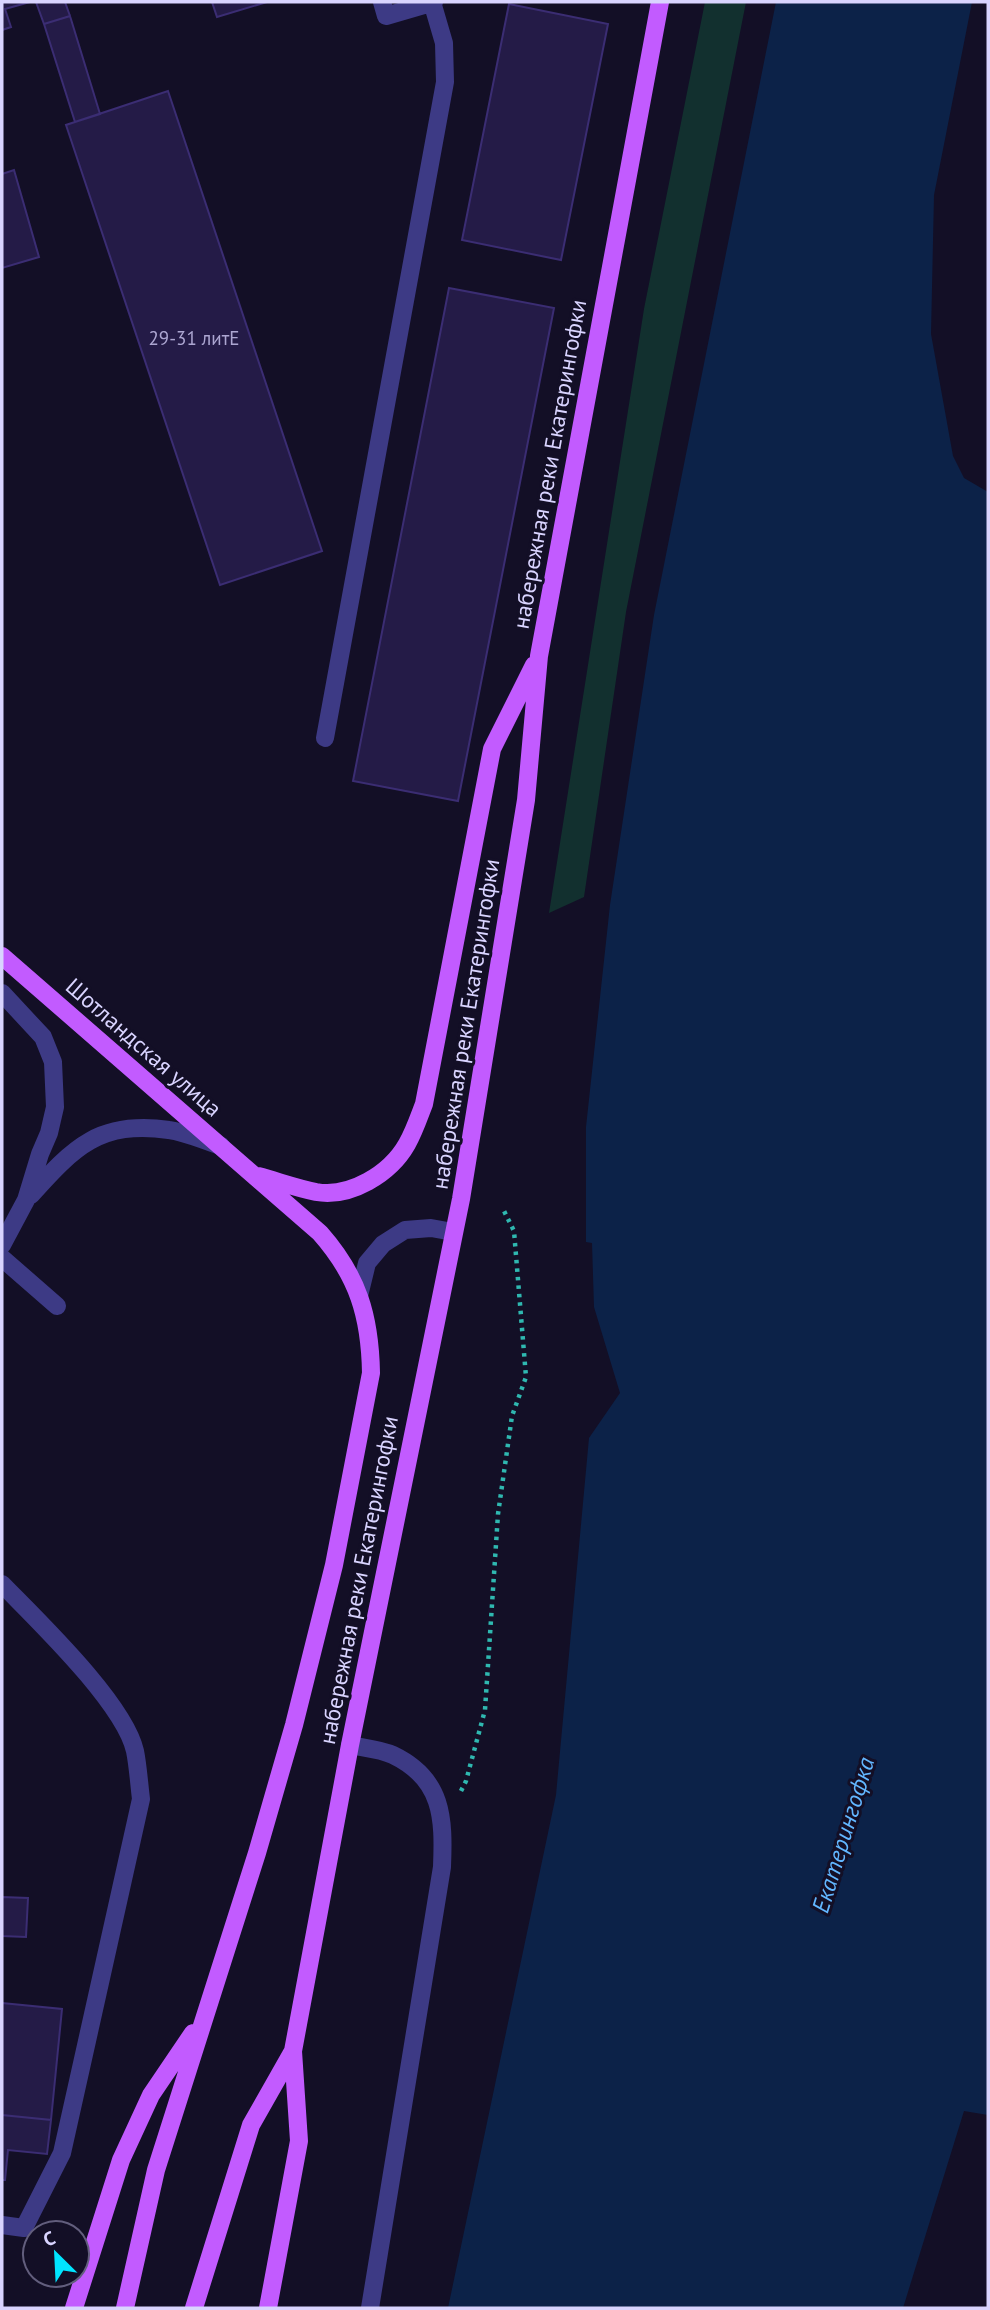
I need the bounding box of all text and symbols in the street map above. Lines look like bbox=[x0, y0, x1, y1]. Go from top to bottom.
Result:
street label: набережная реки Екатерингофки bbox=[506, 297, 592, 631]
house number: 29-31 литЕ bbox=[148, 326, 240, 350]
street label: набережная реки Екатерингофки bbox=[425, 857, 505, 1191]
street label: Шотландская улица bbox=[60, 971, 228, 1123]
street label: набережная реки Екатерингофки bbox=[312, 1413, 404, 1747]
water label: Екатерингофка bbox=[805, 1753, 881, 1917]
north arrow bbox=[21, 2219, 91, 2289]
text: С bbox=[39, 2225, 59, 2252]

